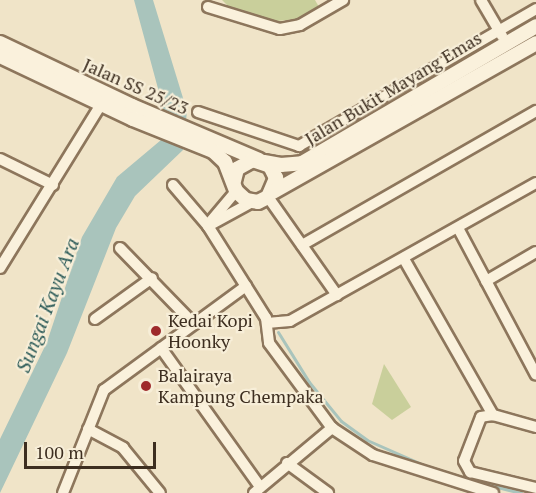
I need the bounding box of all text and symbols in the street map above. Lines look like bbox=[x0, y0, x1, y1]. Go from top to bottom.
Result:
street label: Jalan Bukit Mayang Emas bbox=[301, 27, 485, 149]
street label: Jalan SS 25/23 bbox=[80, 53, 192, 119]
water label: Sungai Kayu Ara bbox=[10, 234, 84, 376]
place label: Kedai Kopi Hoonky bbox=[168, 310, 253, 352]
marker: Kedai Kopi Hoonky bbox=[149, 324, 163, 338]
place label: Balairaya Kampung Chempaka bbox=[158, 365, 324, 407]
marker: Balairaya Kampung Chempaka bbox=[139, 379, 153, 393]
scale bar bbox=[27, 430, 159, 468]
text: 100 m bbox=[35, 440, 84, 464]

